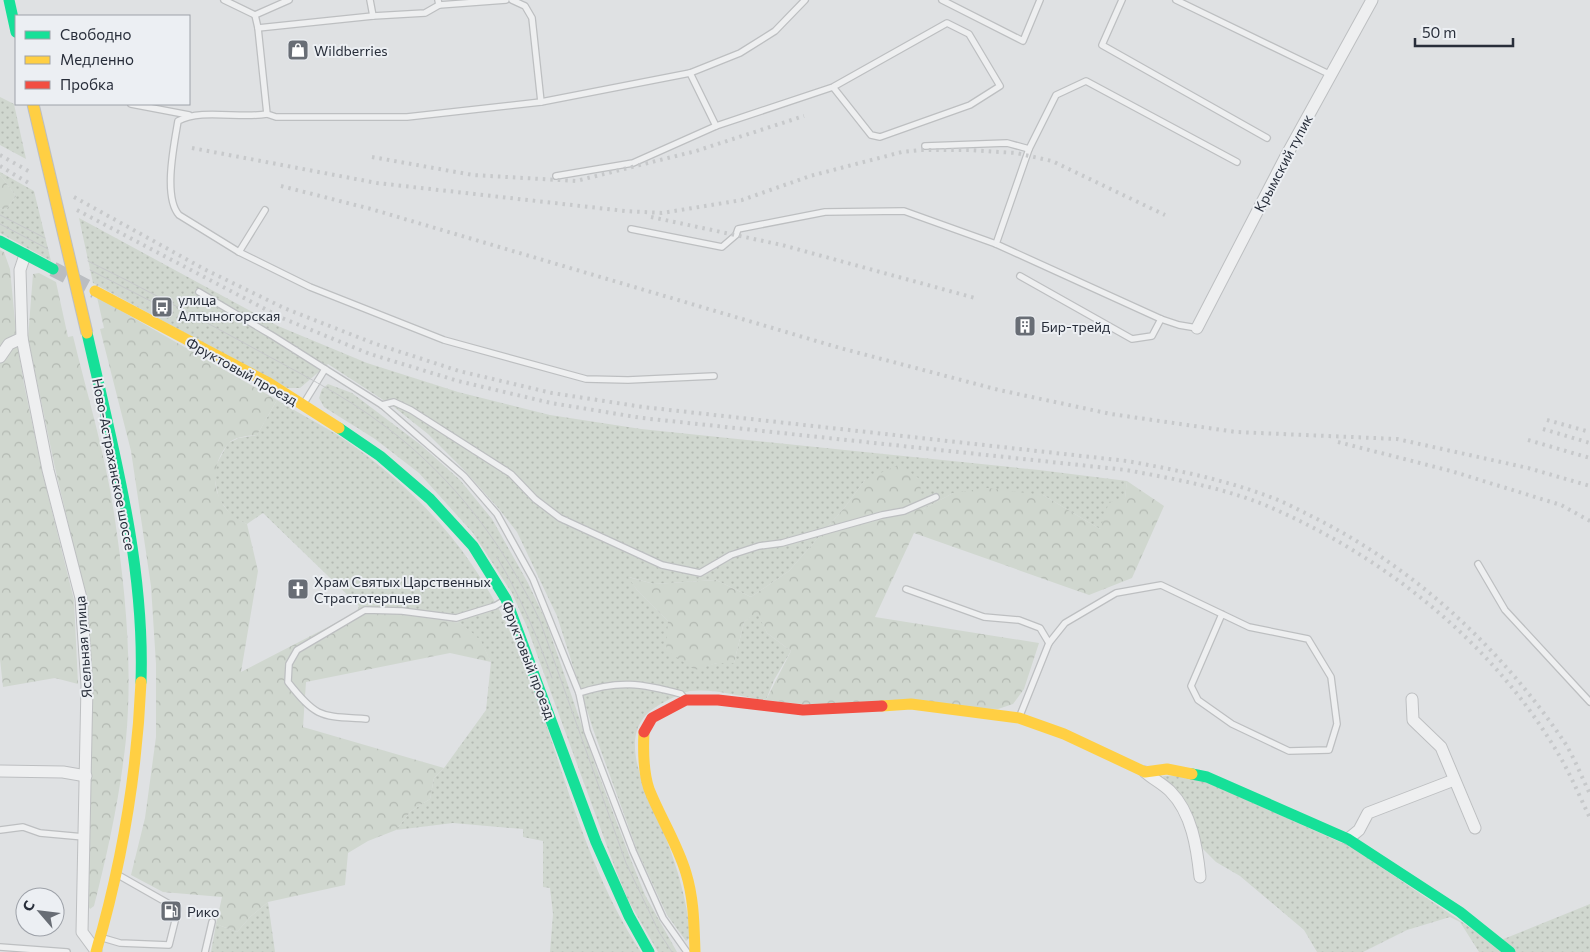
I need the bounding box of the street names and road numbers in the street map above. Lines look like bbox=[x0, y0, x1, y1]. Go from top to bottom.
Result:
street label: Крымский тупик bbox=[1250, 111, 1316, 215]
street label: Фруктовый проезд bbox=[183, 333, 301, 409]
street label: Ново-Астраханское шоссе bbox=[89, 376, 139, 552]
street label: Ясельная улица bbox=[71, 595, 95, 699]
street label: Фруктовый проезд bbox=[499, 599, 559, 721]

